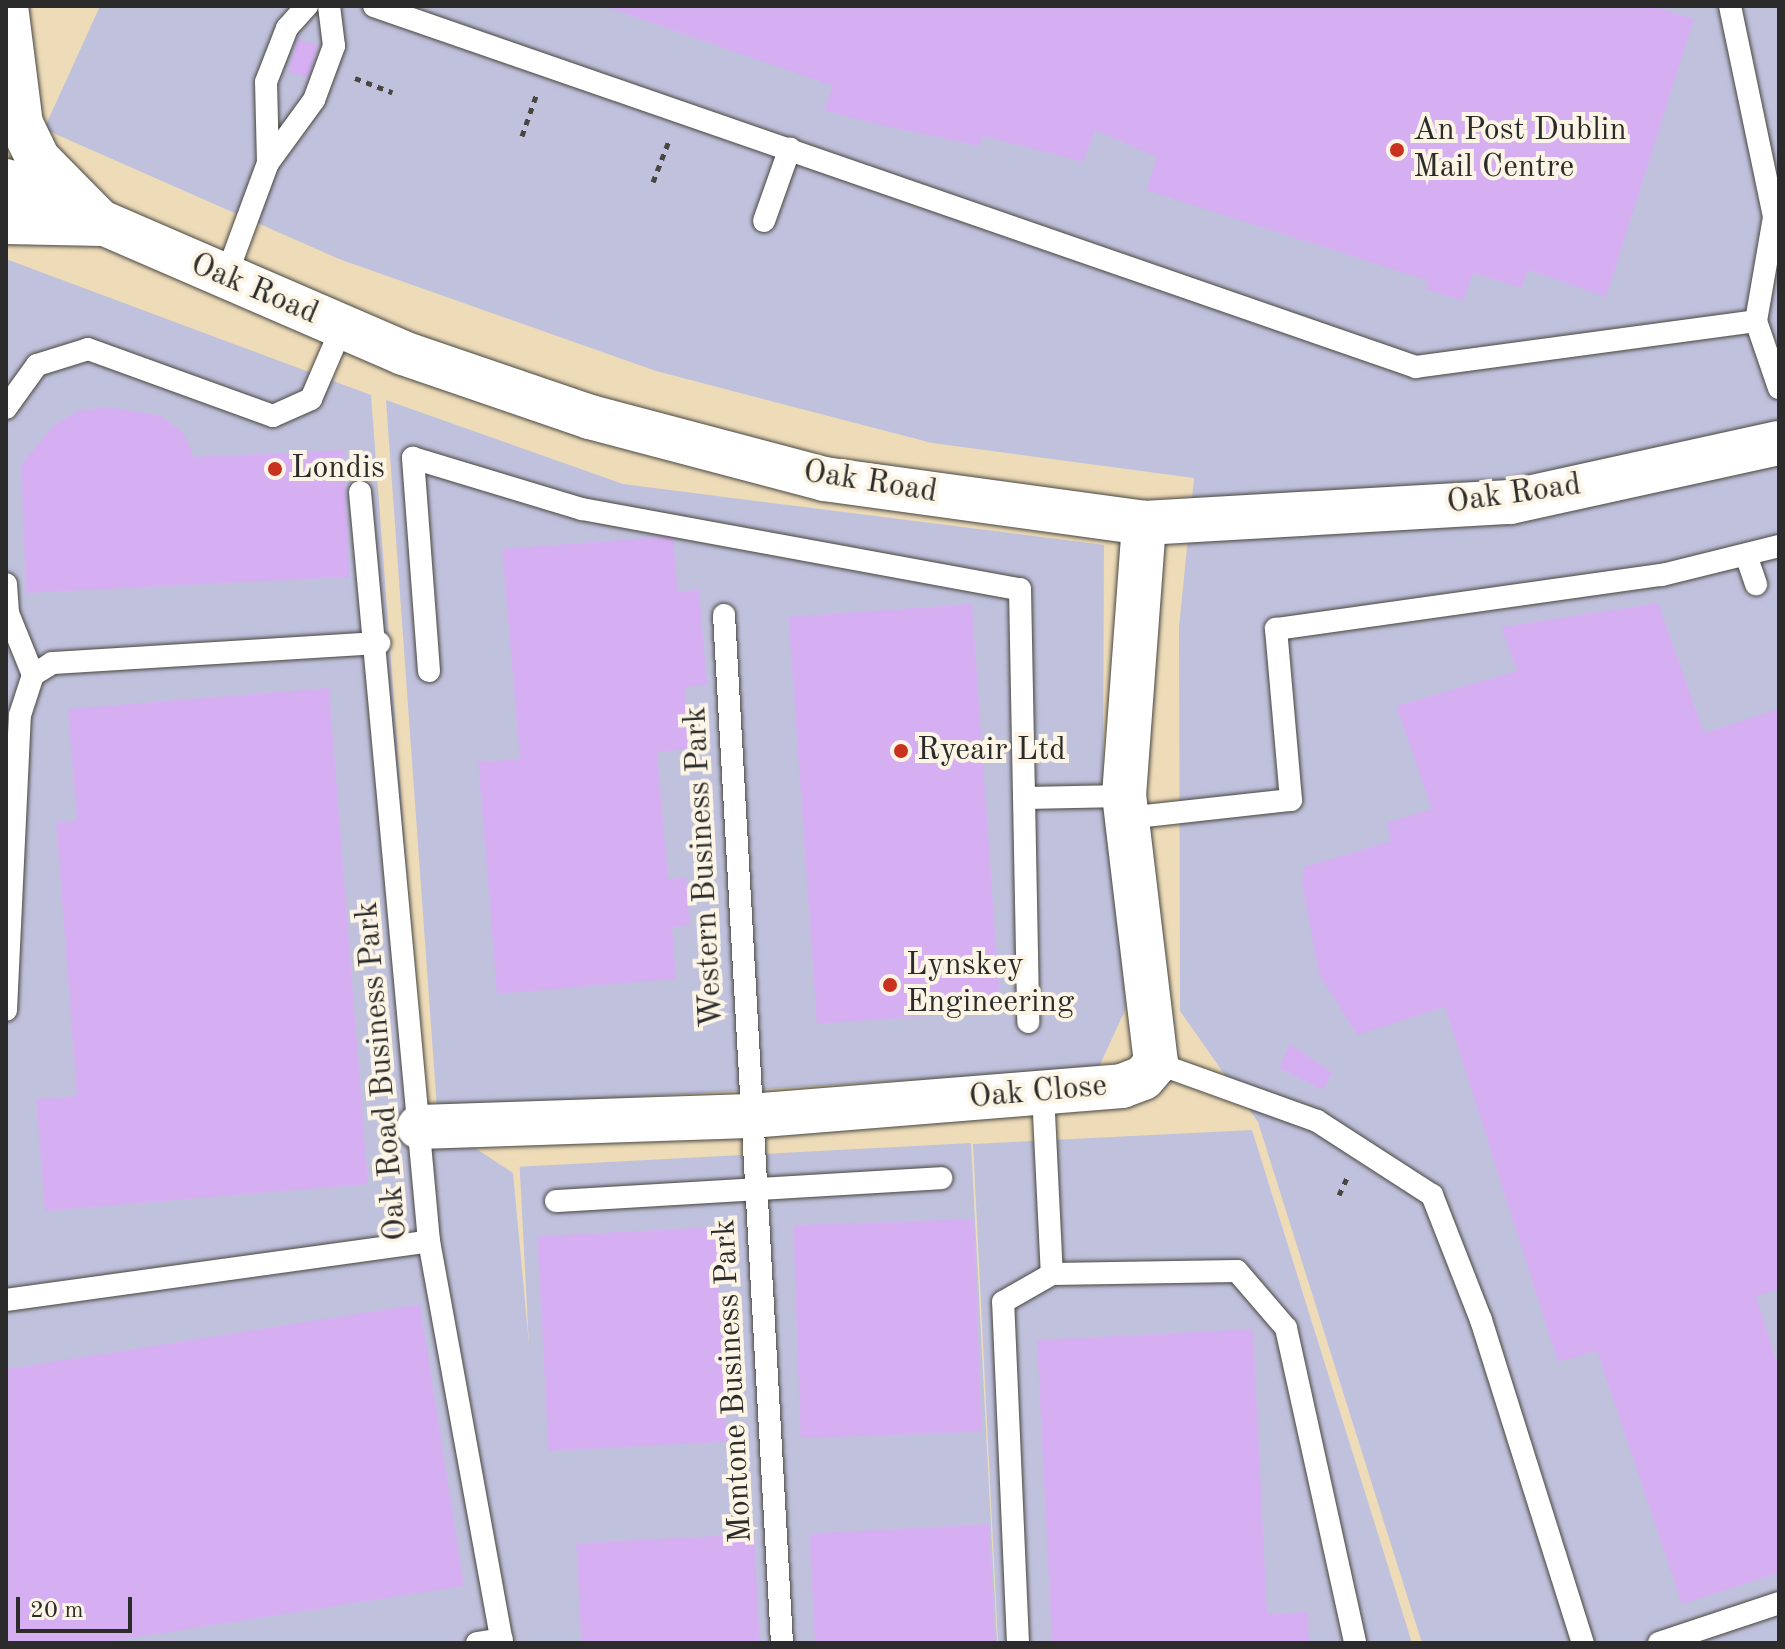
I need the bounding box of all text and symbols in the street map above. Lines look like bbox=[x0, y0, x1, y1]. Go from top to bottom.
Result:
place label: An Post Dublin Mail Centre bbox=[1413, 113, 1627, 188]
marker: An Post Dublin Mail Centre bbox=[1388, 141, 1406, 159]
street label: Oak Road bbox=[184, 246, 324, 334]
place label: Londis bbox=[291, 450, 385, 488]
street label: Oak Road bbox=[800, 453, 940, 513]
marker: Londis bbox=[266, 460, 284, 478]
street label: Oak Road bbox=[1444, 467, 1584, 523]
street label: Western Business Park bbox=[677, 706, 733, 1028]
place label: Ryeair Ltd bbox=[917, 732, 1066, 770]
marker: Ryeair Ltd bbox=[892, 742, 910, 760]
street label: Oak Road Business Park bbox=[349, 900, 417, 1242]
place label: Lynskey Engineering bbox=[906, 948, 1074, 1023]
marker: Lynskey Engineering bbox=[881, 976, 899, 994]
street label: Oak Close bbox=[967, 1068, 1109, 1118]
street label: Montone Business Park bbox=[706, 1218, 762, 1544]
scale bar bbox=[20, 1581, 136, 1631]
text: 20 m bbox=[30, 1599, 84, 1623]

